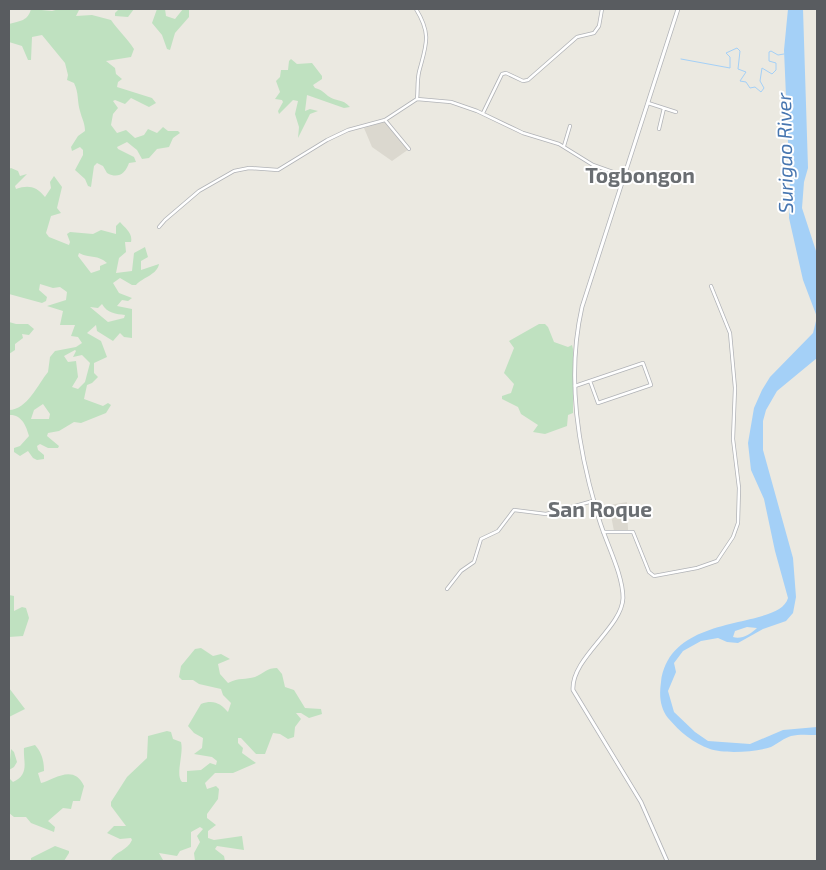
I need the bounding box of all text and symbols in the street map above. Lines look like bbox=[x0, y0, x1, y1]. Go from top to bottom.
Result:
water label: Surigao River bbox=[771, 91, 797, 214]
district label: Togbongon bbox=[585, 162, 695, 187]
district label: San Roque bbox=[548, 496, 652, 521]

